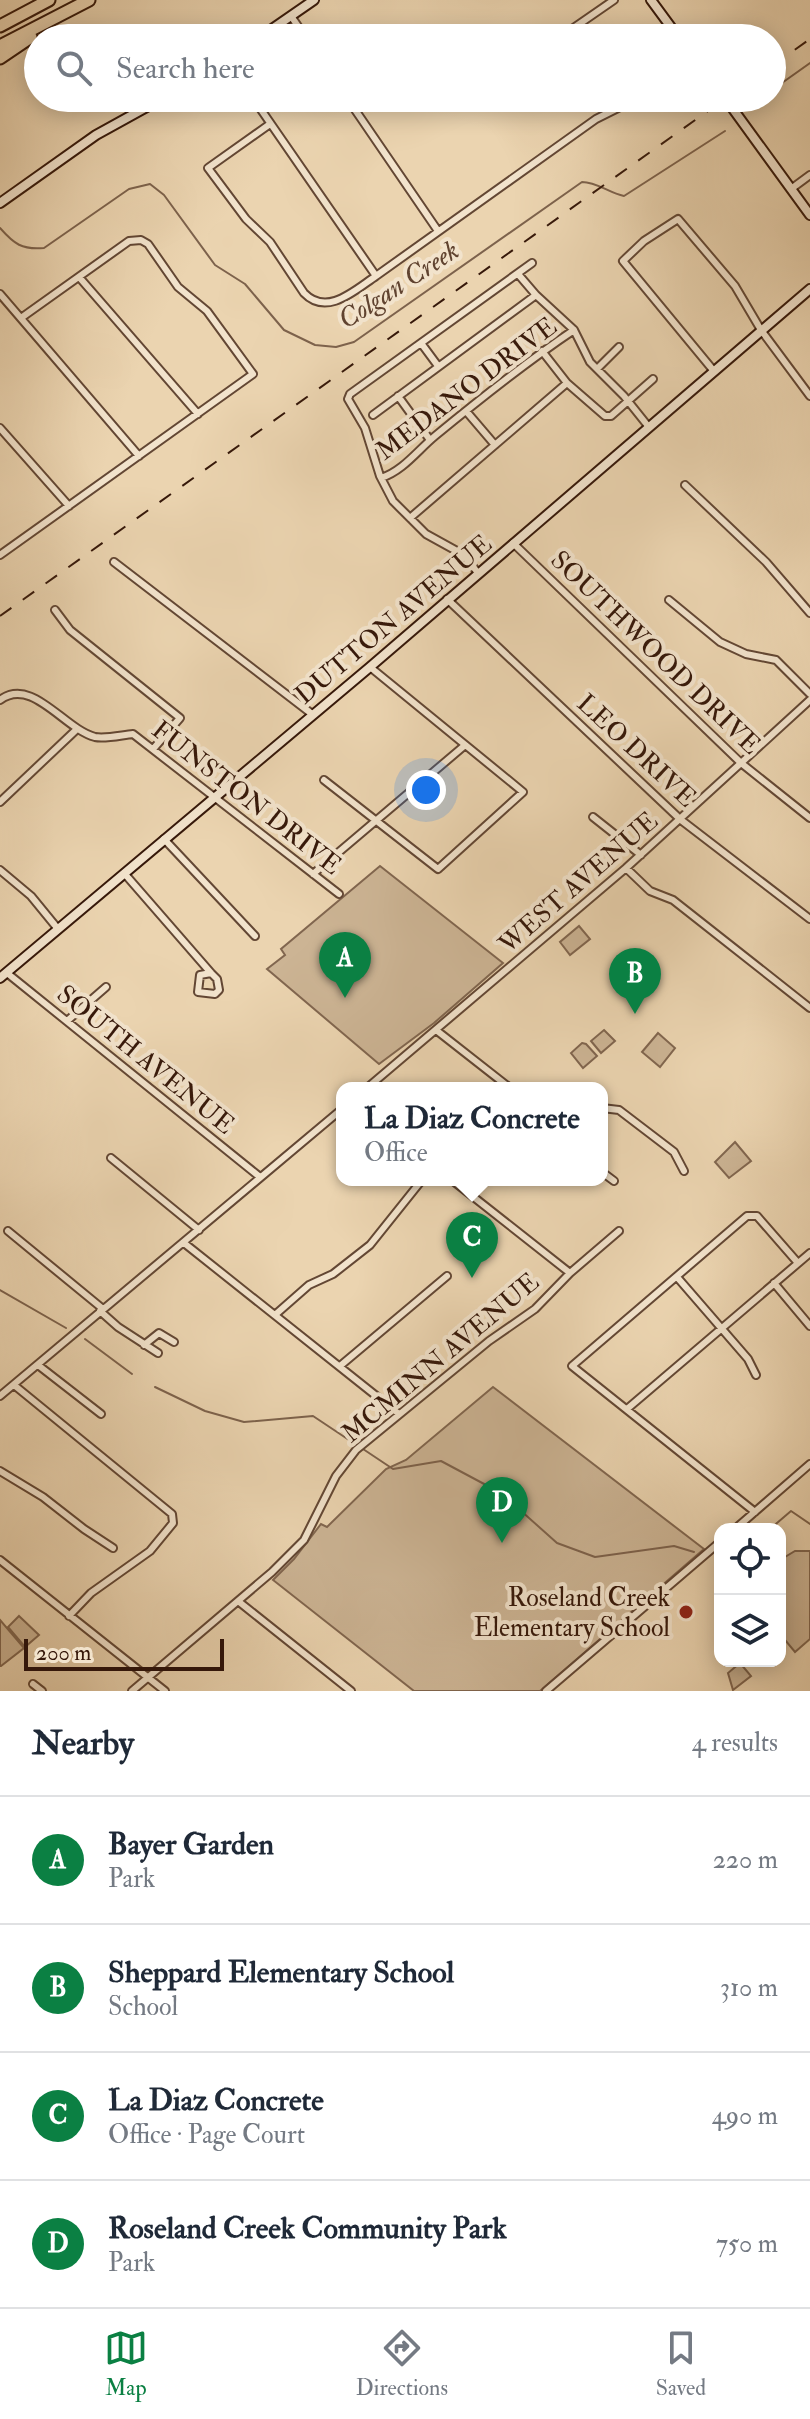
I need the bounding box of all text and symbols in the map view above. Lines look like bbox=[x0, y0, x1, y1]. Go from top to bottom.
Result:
search box bbox=[24, 24, 786, 112]
icon: search bbox=[52, 46, 96, 90]
text: Search here bbox=[116, 50, 255, 87]
water label: Colgan Creek bbox=[332, 233, 466, 337]
street label: MEDANO DRIVE bbox=[370, 310, 563, 467]
street label: DUTTON AVENUE bbox=[289, 528, 499, 711]
street label: SOUTHWOOD DRIVE bbox=[544, 544, 767, 761]
street label: LEO DRIVE bbox=[570, 687, 703, 814]
street label: FUNSTON DRIVE bbox=[145, 714, 348, 882]
your location bbox=[406, 770, 446, 810]
street label: WEST AVENUE bbox=[492, 805, 665, 961]
pin: A bbox=[319, 932, 371, 998]
pin: B bbox=[609, 948, 661, 1014]
street label: SOUTH AVENUE bbox=[50, 978, 241, 1141]
popup bbox=[336, 1082, 608, 1186]
text: La Diaz Concrete bbox=[364, 1100, 580, 1137]
text: Office bbox=[364, 1137, 428, 1169]
pin: C bbox=[446, 1212, 498, 1278]
street label: MCMINN AVENUE bbox=[336, 1266, 546, 1450]
pin: D bbox=[476, 1477, 528, 1543]
map controls bbox=[714, 1523, 786, 1667]
button: locate bbox=[714, 1523, 786, 1595]
place label: Roseland Creek Elementary School bbox=[474, 1582, 671, 1644]
button: layers bbox=[714, 1595, 786, 1667]
marker: Roseland Creek Elementary School bbox=[677, 1603, 695, 1621]
scale bar bbox=[24, 1635, 224, 1671]
text: 200 m bbox=[36, 1639, 91, 1667]
text: Nearby bbox=[32, 1722, 134, 1765]
text: 4 results bbox=[692, 1727, 778, 1759]
text: Bayer Garden bbox=[108, 1826, 274, 1863]
text: A bbox=[50, 1844, 66, 1876]
text: 220 m bbox=[713, 1844, 778, 1876]
text: Park bbox=[108, 1863, 155, 1895]
text: Sheppard Elementary School bbox=[108, 1954, 454, 1991]
text: B bbox=[49, 1972, 67, 2004]
text: 310 m bbox=[720, 1972, 778, 2004]
text: School bbox=[108, 1991, 178, 2023]
text: La Diaz Concrete bbox=[108, 2082, 324, 2119]
text: C bbox=[48, 2100, 68, 2132]
text: 490 m bbox=[712, 2100, 778, 2132]
text: Office · Page Court bbox=[108, 2119, 305, 2151]
text: Roseland Creek Community Park bbox=[108, 2210, 507, 2247]
text: D bbox=[47, 2228, 69, 2260]
text: 750 m bbox=[716, 2228, 778, 2260]
text: Park bbox=[108, 2247, 155, 2279]
tab: Map bbox=[104, 2326, 148, 2402]
tab: Directions bbox=[356, 2326, 448, 2402]
tab: Saved bbox=[656, 2326, 706, 2402]

